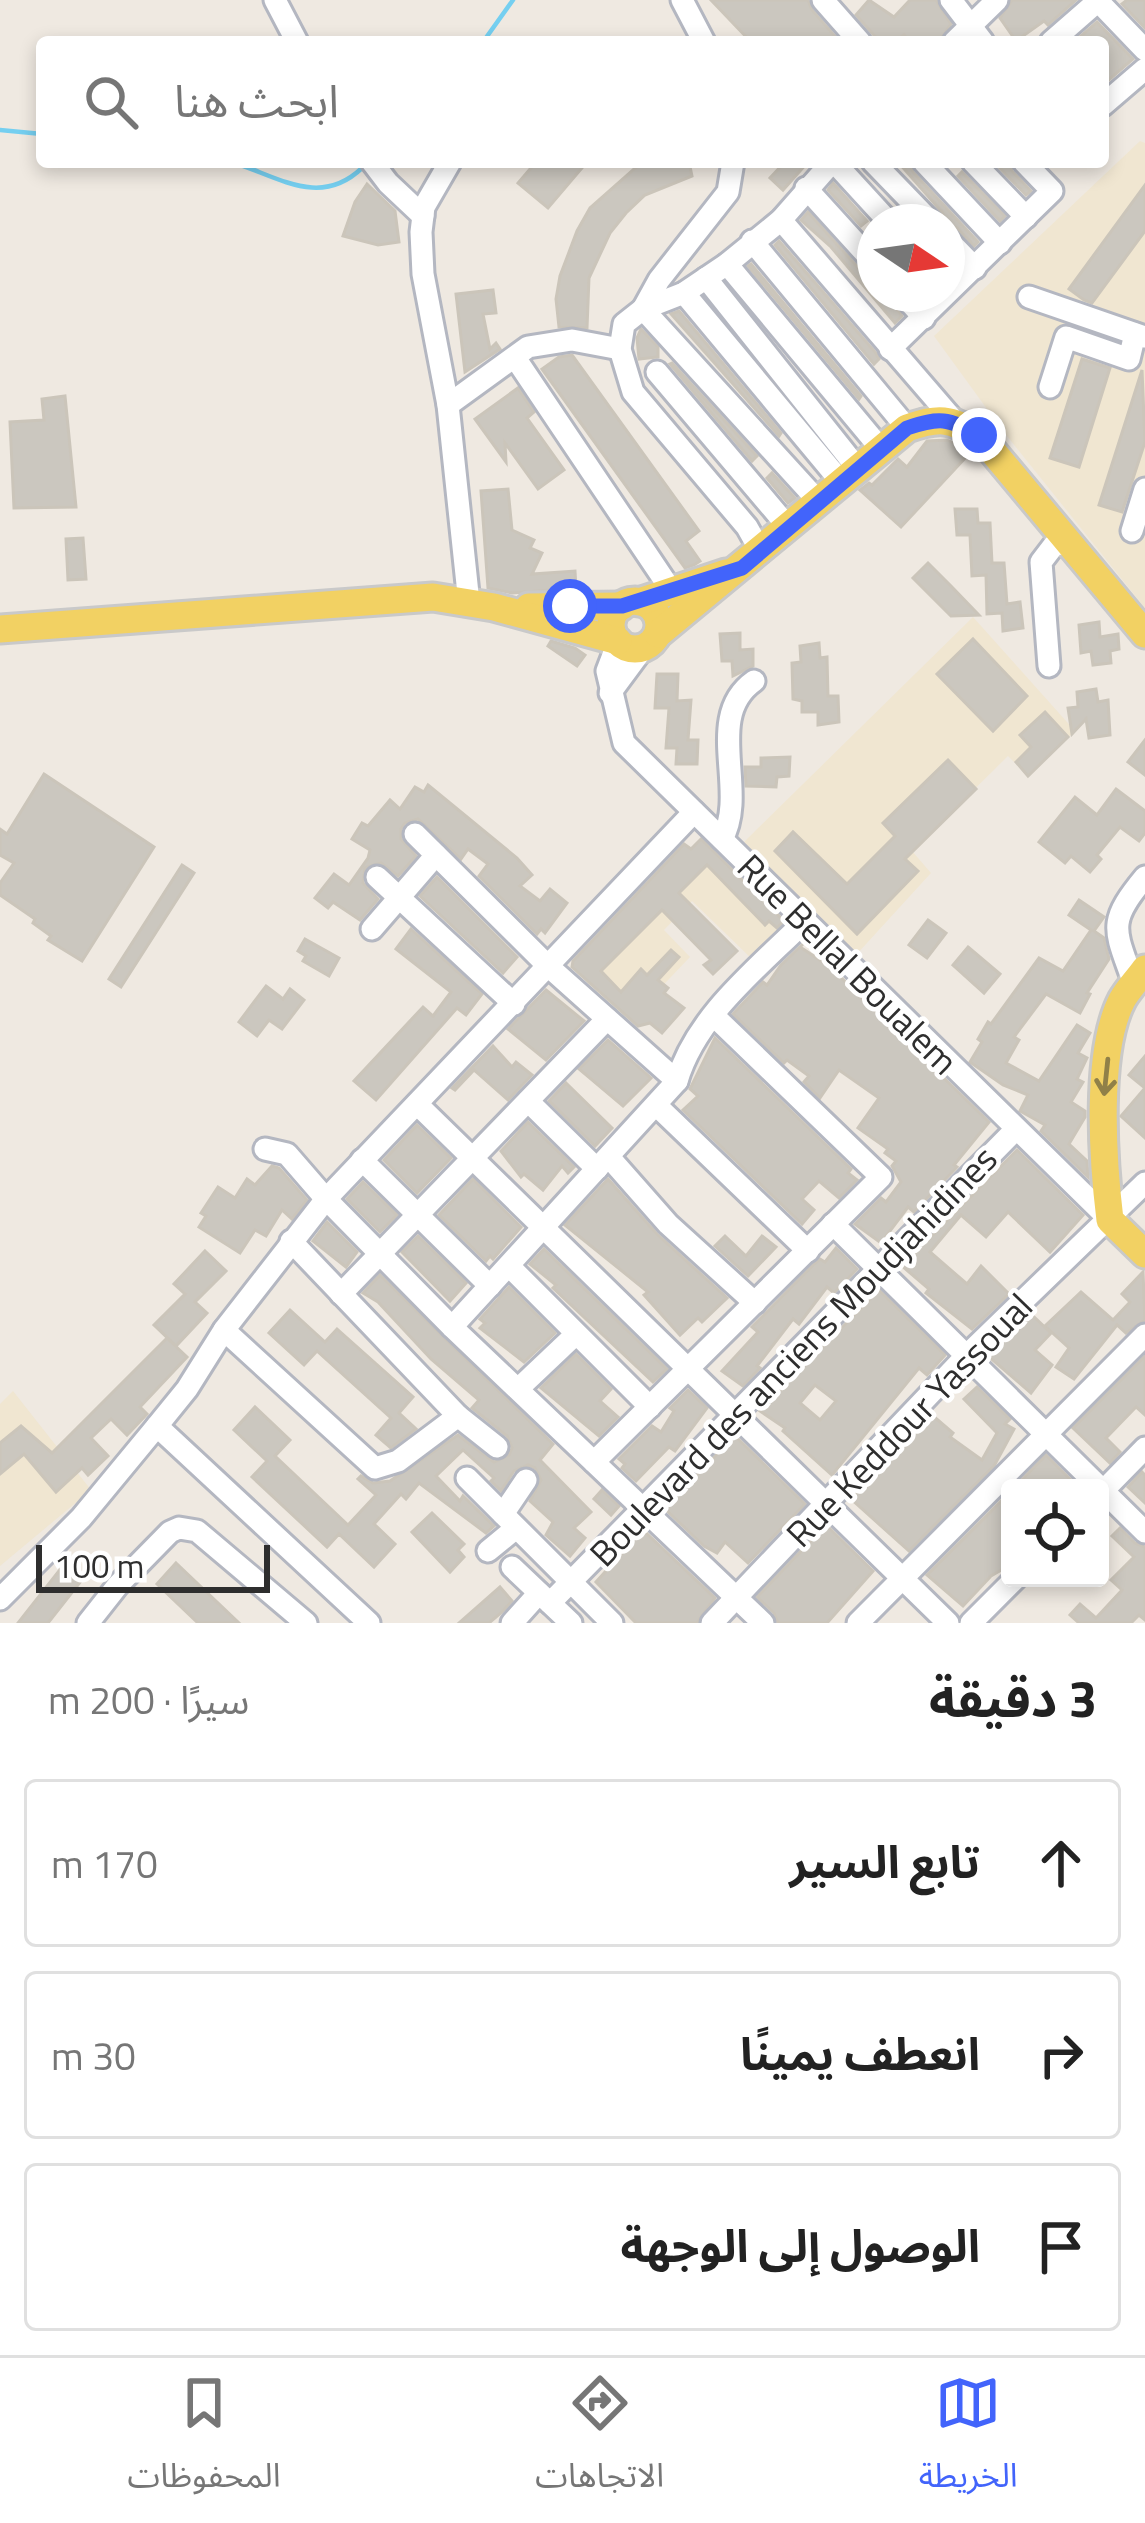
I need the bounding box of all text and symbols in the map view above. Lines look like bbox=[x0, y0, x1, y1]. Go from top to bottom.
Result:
search box bbox=[36, 36, 1109, 168]
text: ابحث هنا bbox=[174, 66, 339, 134]
icon: search bbox=[78, 69, 144, 135]
north arrow bbox=[857, 204, 965, 312]
route end bbox=[952, 408, 1006, 462]
route start bbox=[543, 579, 597, 633]
street label: Rue Bellal Boualem bbox=[725, 840, 972, 1087]
one-way arrow bbox=[1094, 1056, 1117, 1095]
street label: Boulevard des anciens Moudjahidines bbox=[576, 1133, 1009, 1579]
street label: Rue Keddour Yassoual bbox=[772, 1280, 1045, 1559]
map controls bbox=[1001, 1479, 1109, 1587]
button: locate bbox=[1001, 1479, 1109, 1587]
scale bar bbox=[36, 1539, 270, 1592]
text: 100 m bbox=[54, 1541, 144, 1591]
text: 3 دقيقة bbox=[929, 1659, 1097, 1737]
text: سيرًا · 200 m bbox=[48, 1670, 249, 1729]
text: تابع السير bbox=[790, 1827, 980, 1895]
icon: ahead bbox=[1028, 1830, 1094, 1896]
text: 170 m bbox=[51, 1834, 158, 1893]
text: انعطف يمينًا bbox=[740, 2019, 980, 2087]
icon: right bbox=[1028, 2022, 1094, 2088]
text: 30 m bbox=[51, 2026, 136, 2085]
text: الوصول إلى الوجهة bbox=[620, 2211, 980, 2279]
icon: arrive bbox=[1028, 2214, 1094, 2280]
tab: المحفوظات bbox=[127, 2370, 281, 2511]
tab: الاتجاهات bbox=[535, 2370, 664, 2511]
tab: الخريطة bbox=[919, 2370, 1018, 2511]

